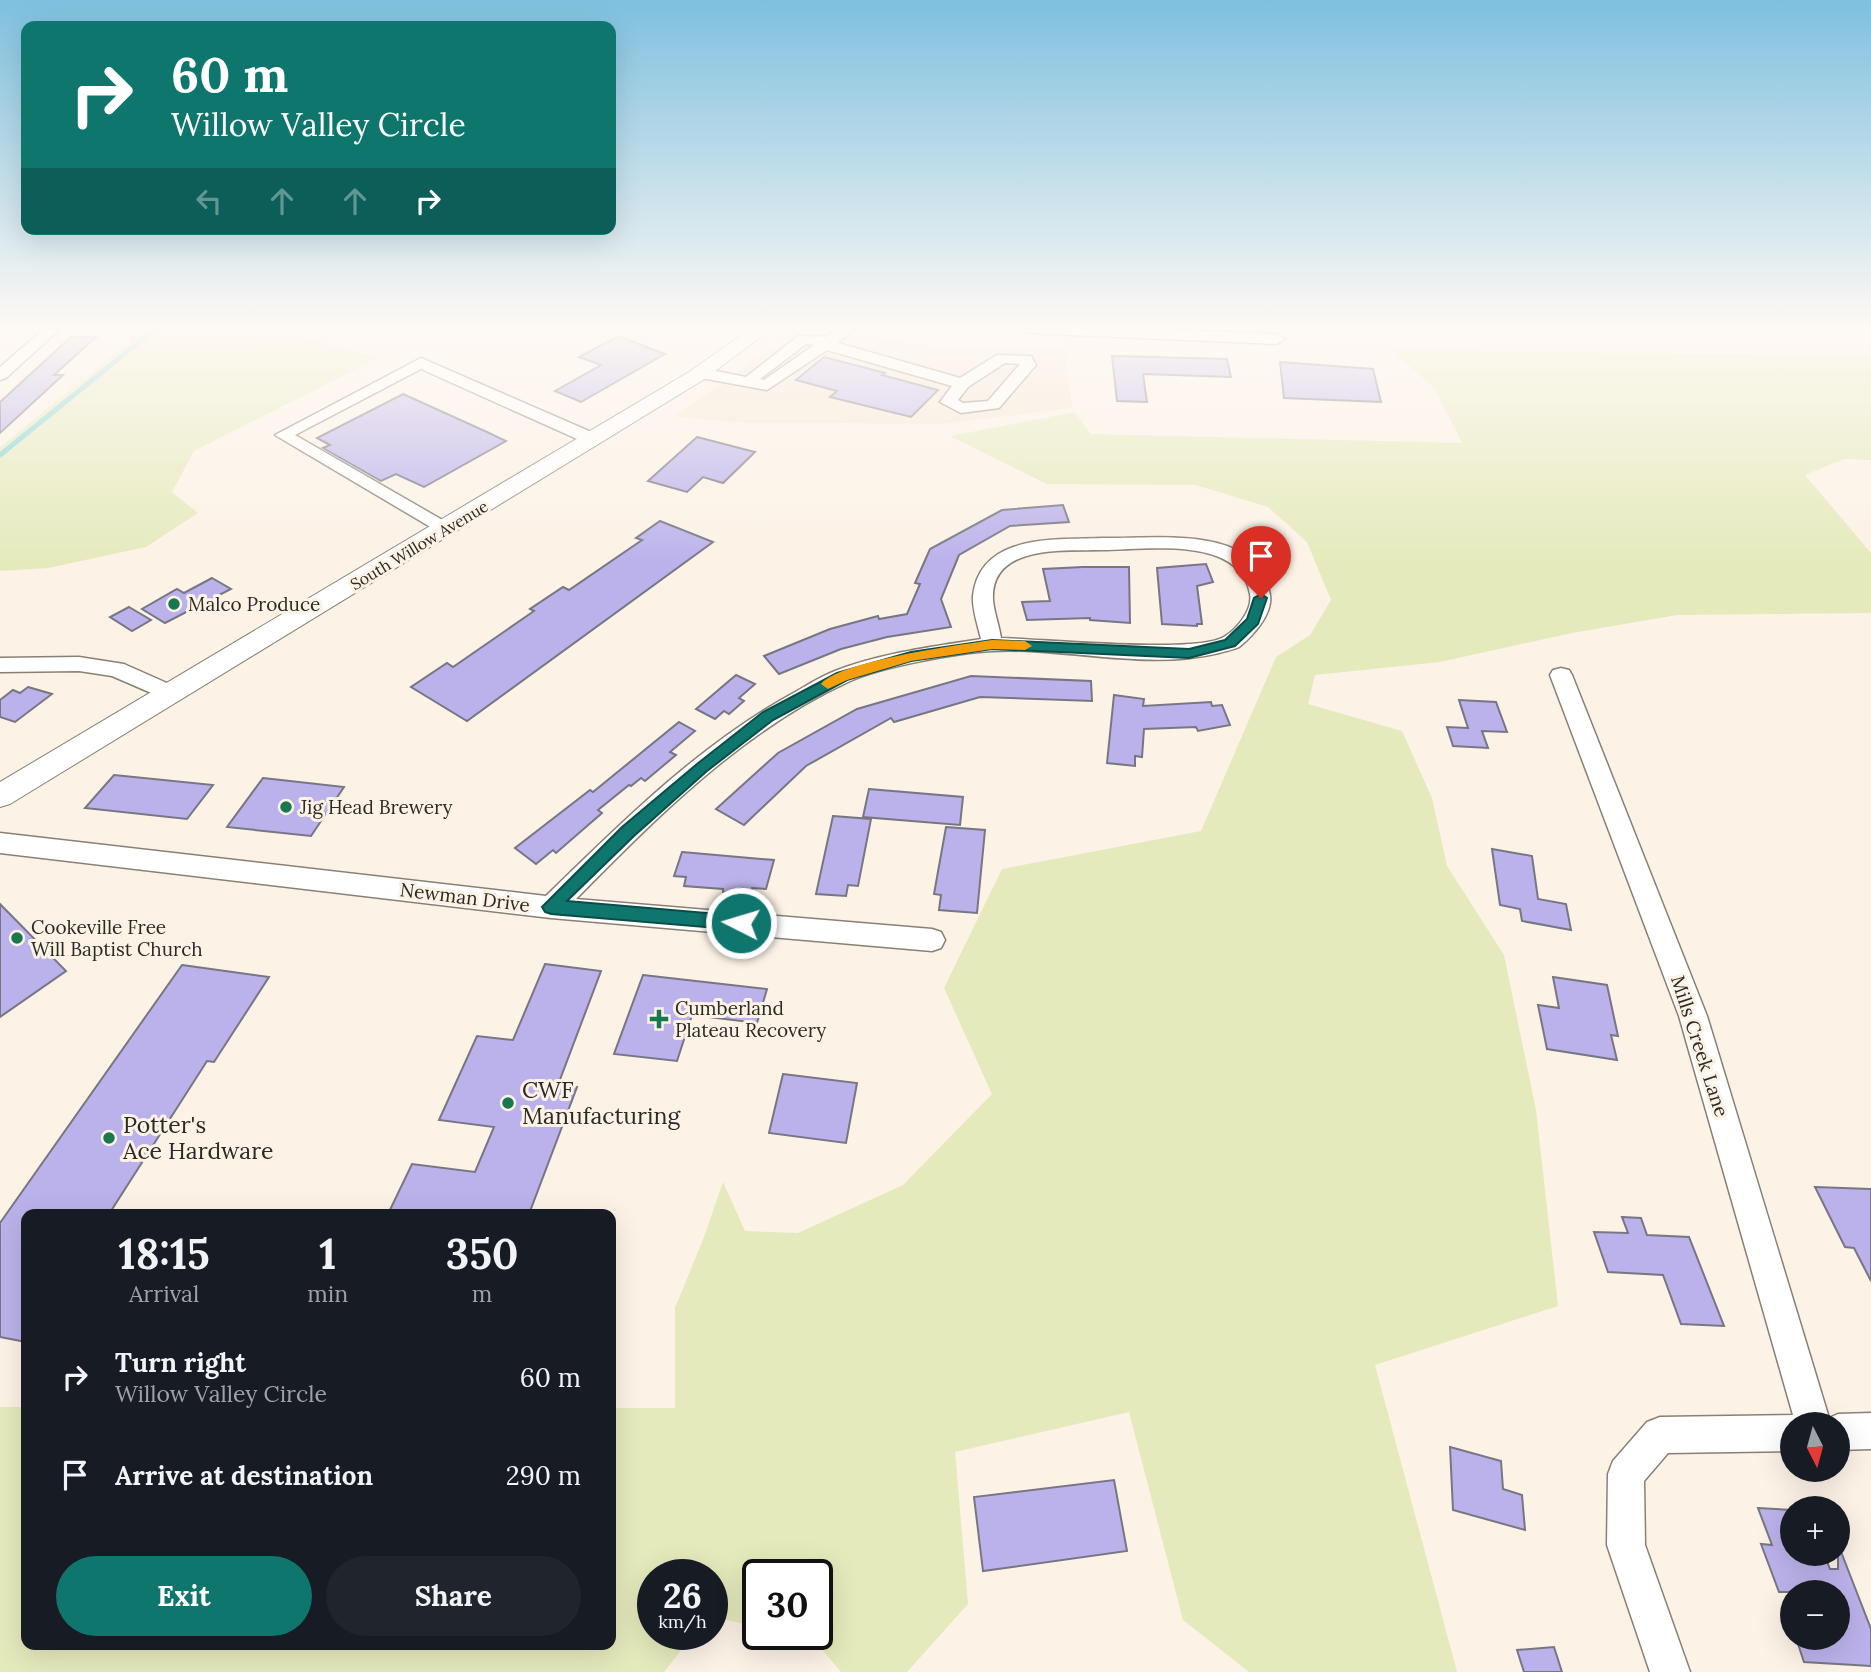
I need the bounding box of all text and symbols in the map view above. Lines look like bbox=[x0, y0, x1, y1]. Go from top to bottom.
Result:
text: 60 m bbox=[171, 43, 288, 105]
icon: right bbox=[56, 49, 147, 140]
text: Willow Valley Circle bbox=[171, 104, 466, 145]
icon: left bbox=[190, 182, 228, 220]
icon: ahead bbox=[263, 182, 301, 220]
icon: ahead bbox=[336, 182, 374, 220]
icon: right bbox=[409, 182, 447, 220]
street label: South Willow Avenue bbox=[346, 496, 492, 594]
pin bbox=[1231, 526, 1291, 598]
icon: arrive bbox=[1242, 537, 1280, 575]
place label: Malco Produce bbox=[188, 592, 320, 616]
marker: Malco Produce bbox=[166, 596, 182, 612]
place label: Jig Head Brewery bbox=[299, 795, 453, 819]
marker: Jig Head Brewery bbox=[278, 799, 294, 815]
street label: Newman Drive bbox=[399, 877, 531, 917]
position arrow bbox=[704, 886, 778, 960]
place label: Cookeville Free Will Baptist Church bbox=[31, 915, 203, 961]
marker: Cookeville Free Will Baptist Church bbox=[9, 930, 25, 946]
street label: Mills Creek Lane bbox=[1666, 972, 1734, 1120]
place label: Cumberland Plateau Recovery bbox=[675, 996, 826, 1042]
marker: Cumberland Plateau Recovery bbox=[649, 1009, 669, 1029]
place label: CWF Manufacturing bbox=[522, 1075, 681, 1130]
marker: CWF Manufacturing bbox=[500, 1095, 516, 1111]
place label: Potter's Ace Hardware bbox=[122, 1110, 273, 1165]
marker: Potter's Ace Hardware bbox=[101, 1130, 117, 1146]
text: 18:15 bbox=[118, 1227, 210, 1281]
text: 1 bbox=[319, 1227, 336, 1281]
text: 350 bbox=[446, 1227, 519, 1281]
text: Arrival bbox=[129, 1279, 199, 1308]
text: min bbox=[307, 1279, 348, 1308]
text: m bbox=[472, 1279, 492, 1308]
text: Turn right bbox=[115, 1346, 246, 1379]
icon: right bbox=[56, 1358, 94, 1396]
text: 60 m bbox=[520, 1361, 581, 1394]
text: Willow Valley Circle bbox=[115, 1379, 327, 1408]
north arrow bbox=[1780, 1412, 1850, 1482]
map controls bbox=[1780, 1412, 1850, 1650]
icon: arrive bbox=[56, 1456, 94, 1494]
text: Arrive at destination bbox=[115, 1459, 373, 1492]
text: 290 m bbox=[506, 1459, 581, 1492]
button: + bbox=[1780, 1496, 1850, 1566]
button: Exit bbox=[56, 1556, 312, 1636]
button: Share bbox=[326, 1556, 581, 1636]
speed limit sign: 30 bbox=[742, 1559, 833, 1650]
text: 26 bbox=[663, 1573, 702, 1618]
button: − bbox=[1780, 1580, 1850, 1650]
text: km/h bbox=[658, 1610, 707, 1633]

